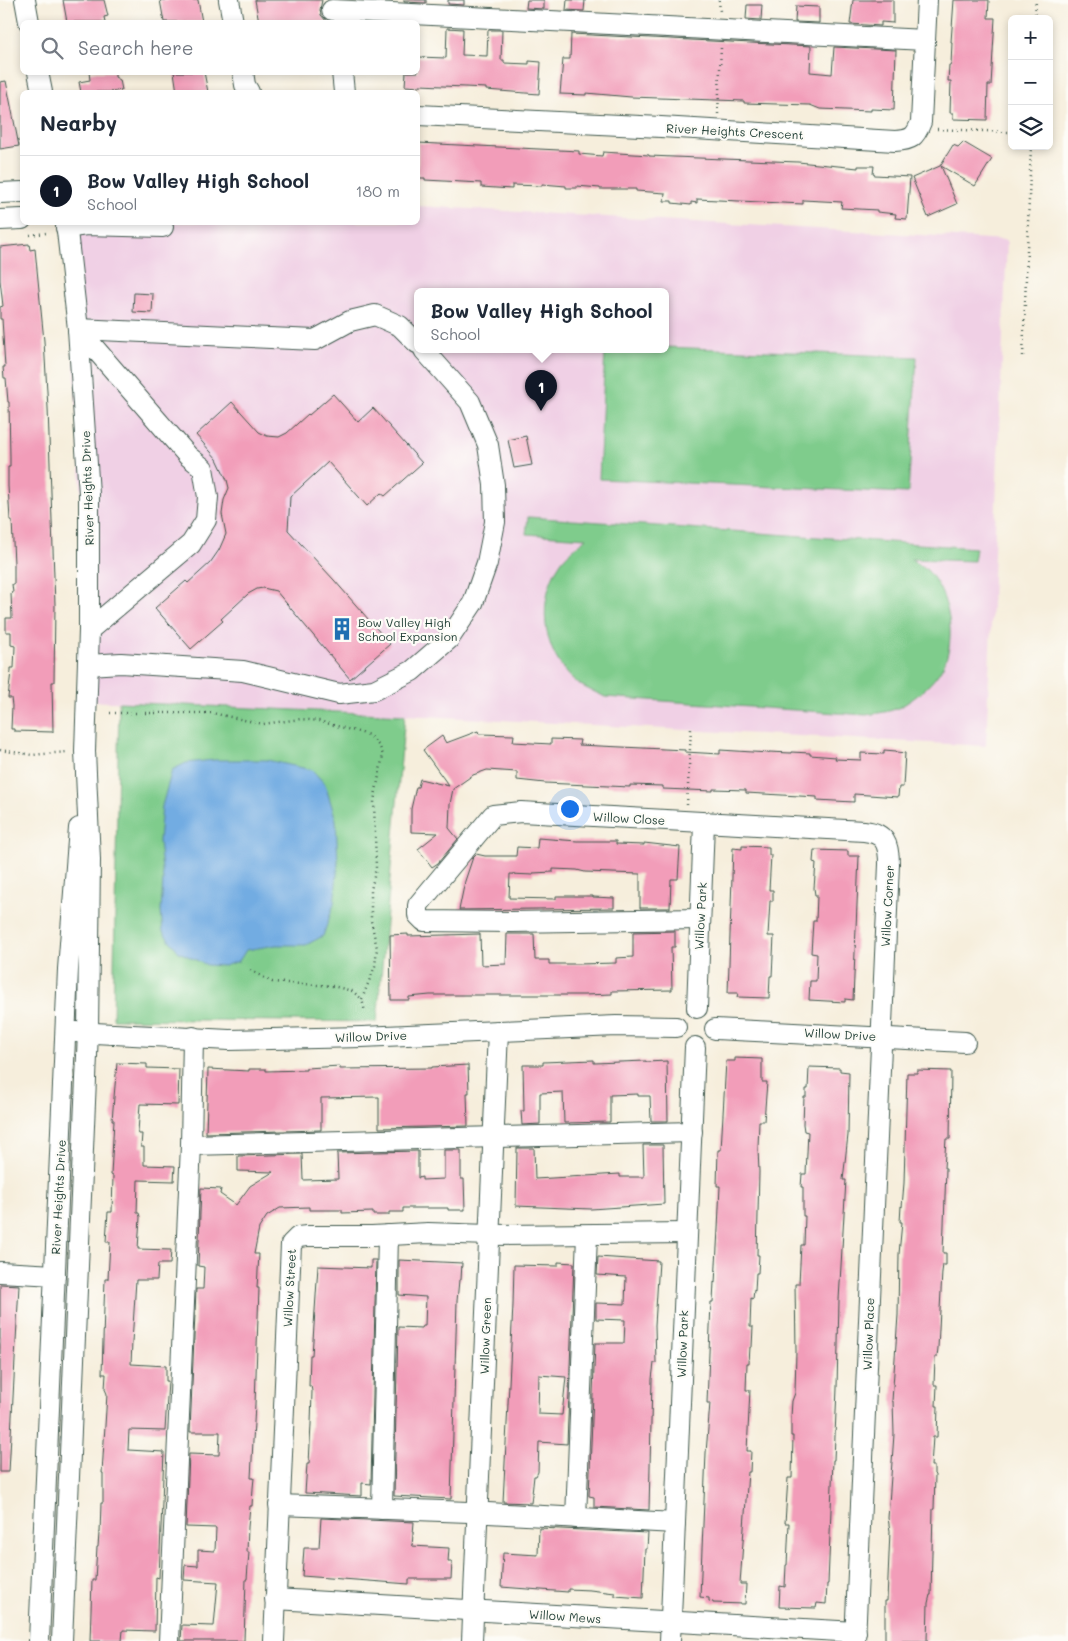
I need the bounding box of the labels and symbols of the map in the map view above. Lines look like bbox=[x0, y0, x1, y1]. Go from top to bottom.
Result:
street label: River Heights Crescent bbox=[666, 119, 804, 143]
pin: 1 bbox=[525, 370, 557, 411]
street label: River Heights Drive bbox=[77, 430, 97, 546]
place label: Bow Valley High School Expansion bbox=[358, 614, 457, 644]
building icon: Bow Valley High School Expansion bbox=[329, 616, 355, 642]
your location bbox=[557, 796, 583, 822]
street label: Willow Close bbox=[592, 808, 666, 828]
street label: Willow Corner bbox=[877, 864, 897, 948]
street label: Willow Park bbox=[690, 882, 710, 950]
street label: Willow Drive bbox=[804, 1024, 876, 1044]
street label: Willow Drive bbox=[335, 1027, 407, 1045]
street label: River Heights Drive bbox=[47, 1139, 69, 1255]
street label: Willow Street bbox=[279, 1248, 299, 1328]
street label: Willow Green bbox=[476, 1297, 494, 1375]
street label: Willow Place bbox=[859, 1297, 877, 1371]
street label: Willow Park bbox=[673, 1310, 691, 1378]
street label: Willow Mews bbox=[528, 1605, 602, 1627]

